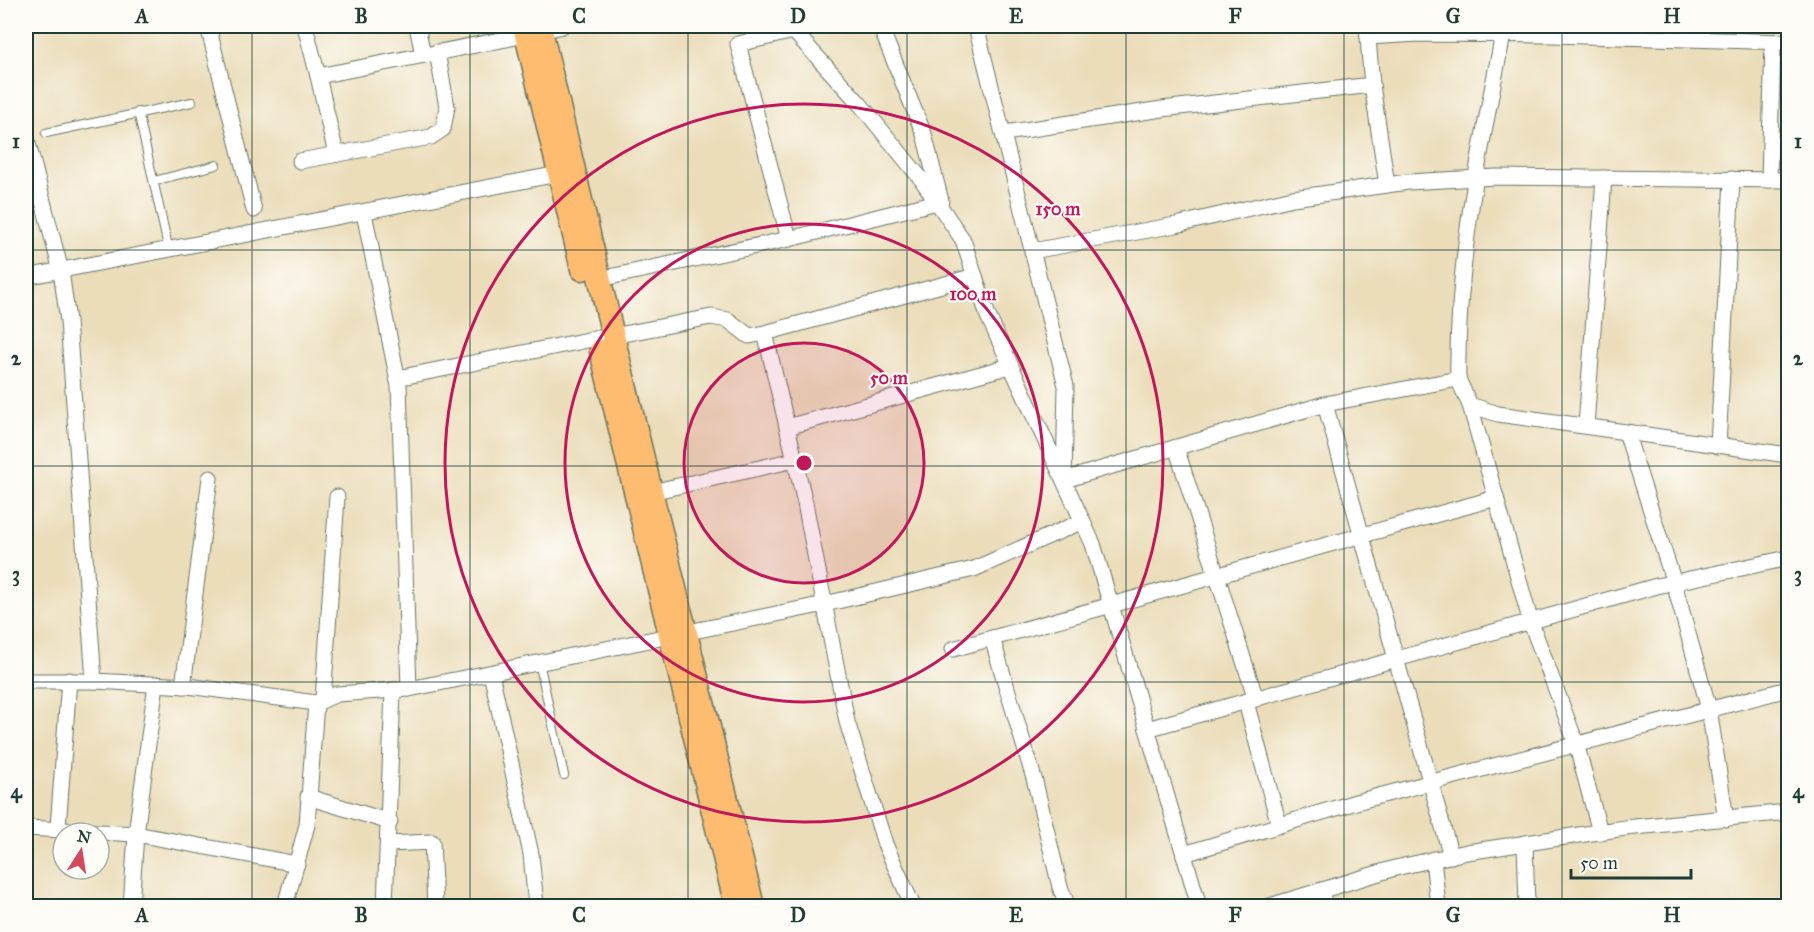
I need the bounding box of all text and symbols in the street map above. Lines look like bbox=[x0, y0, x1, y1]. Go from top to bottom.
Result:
text: A bbox=[133, 4, 149, 28]
text: B bbox=[354, 4, 368, 28]
text: C bbox=[572, 4, 586, 28]
text: D bbox=[790, 4, 806, 28]
text: E bbox=[1009, 4, 1024, 28]
text: F bbox=[1228, 4, 1242, 28]
text: G bbox=[1446, 4, 1461, 28]
text: H bbox=[1663, 4, 1681, 28]
text: 1 bbox=[12, 129, 20, 153]
text: 1 bbox=[1794, 129, 1802, 153]
text: 150 m bbox=[1036, 198, 1081, 220]
text: 100 m bbox=[950, 283, 997, 305]
text: 2 bbox=[11, 346, 22, 370]
text: 2 bbox=[1793, 346, 1804, 370]
text: 50 m bbox=[870, 367, 909, 389]
centre of rings bbox=[794, 453, 814, 473]
text: 3 bbox=[12, 562, 20, 587]
text: 3 bbox=[1794, 562, 1802, 587]
text: 4 bbox=[10, 779, 22, 804]
text: 4 bbox=[1792, 779, 1804, 804]
north arrow bbox=[51, 821, 111, 881]
text: N bbox=[75, 826, 93, 848]
scale bar bbox=[1571, 842, 1691, 880]
text: 50 m bbox=[1580, 852, 1618, 874]
text: A bbox=[133, 903, 149, 927]
text: B bbox=[354, 903, 368, 927]
text: C bbox=[572, 903, 586, 927]
text: D bbox=[790, 903, 806, 927]
text: E bbox=[1009, 903, 1024, 927]
text: F bbox=[1228, 903, 1242, 927]
text: G bbox=[1446, 903, 1461, 927]
text: H bbox=[1663, 903, 1681, 927]

